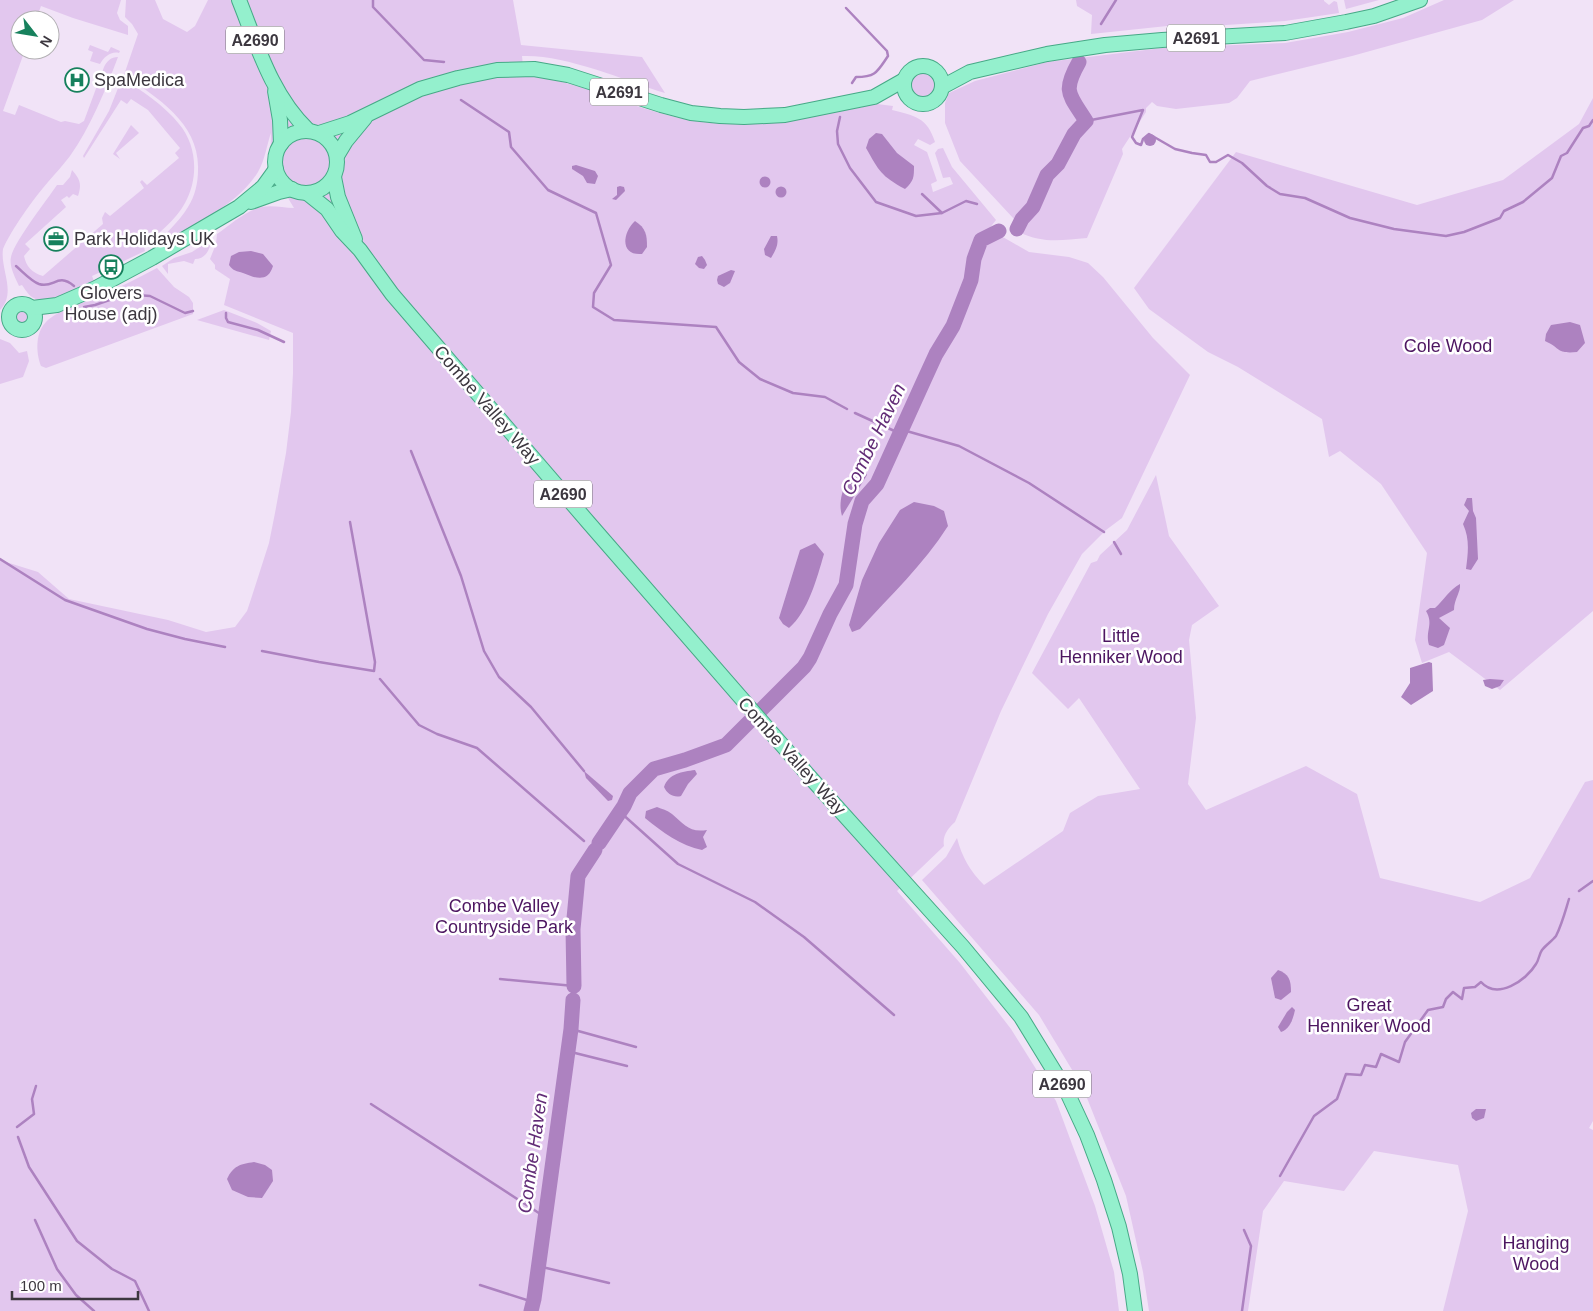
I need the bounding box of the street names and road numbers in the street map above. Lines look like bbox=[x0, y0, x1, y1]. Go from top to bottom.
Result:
road number: A2691 bbox=[1167, 24, 1225, 52]
road number: A2690 bbox=[226, 26, 284, 54]
road number: A2691 bbox=[590, 78, 648, 105]
street label: Combe Valley Way bbox=[430, 341, 544, 469]
road number: A2690 bbox=[534, 480, 592, 508]
street label: Combe Valley Way bbox=[734, 693, 850, 819]
road number: A2690 bbox=[1033, 1070, 1091, 1098]

